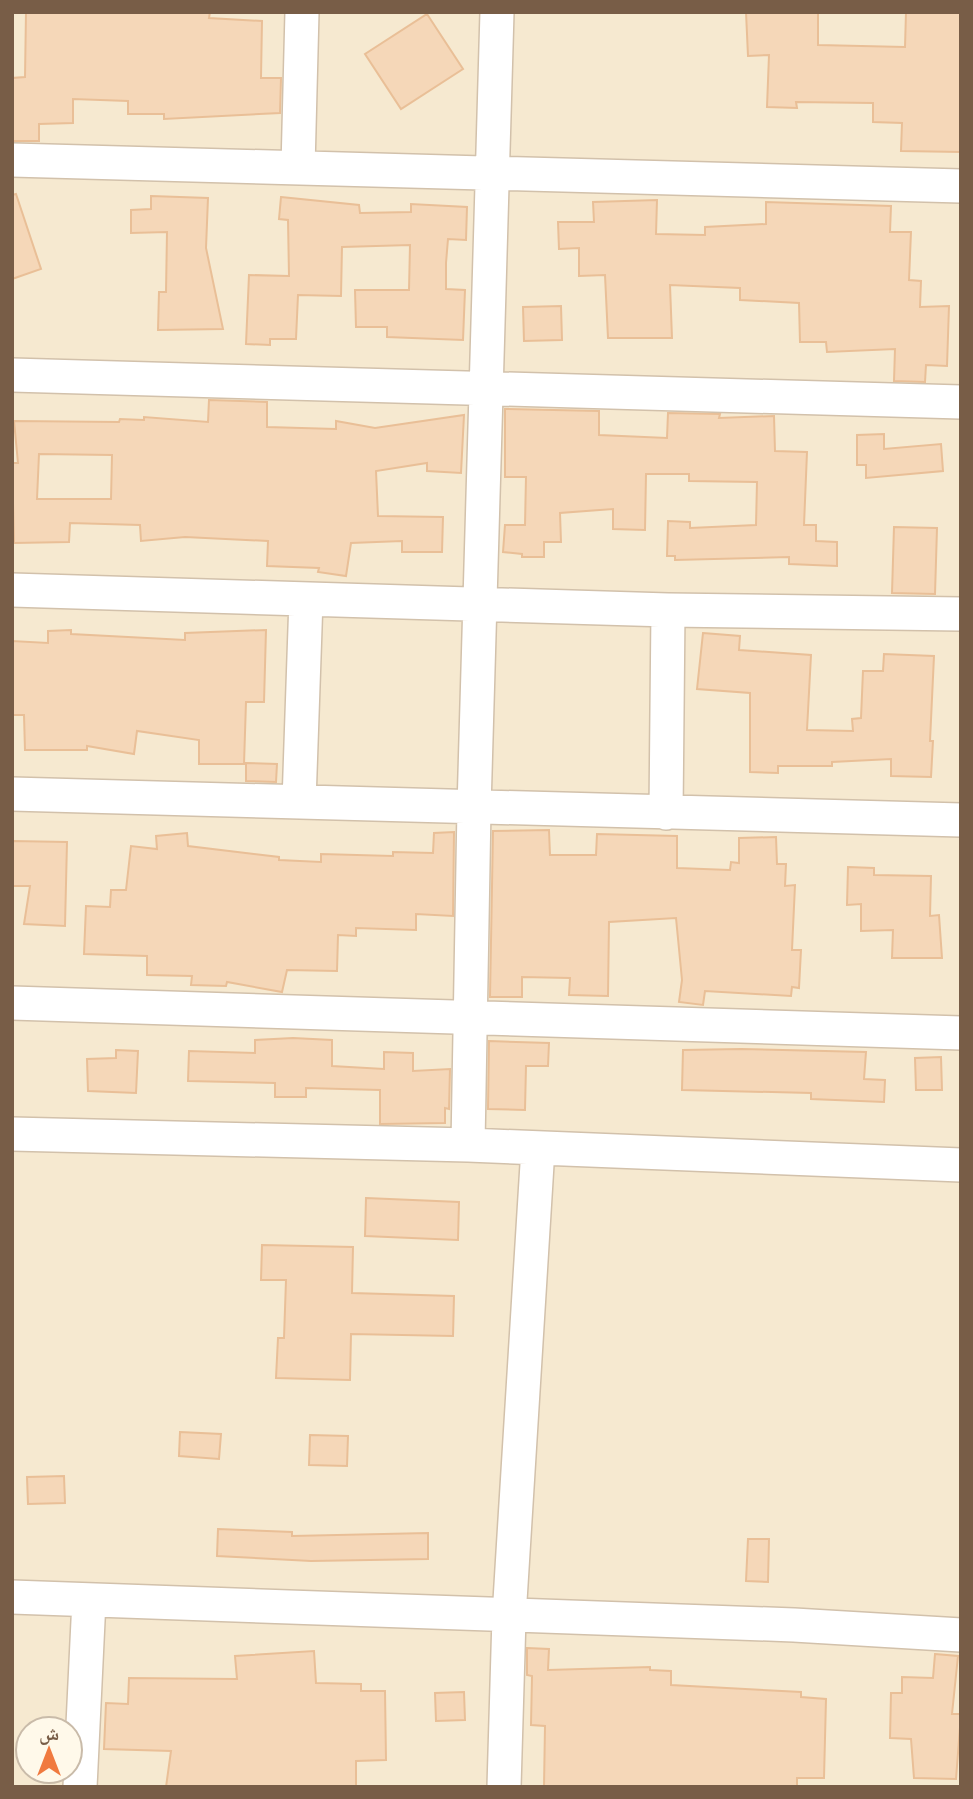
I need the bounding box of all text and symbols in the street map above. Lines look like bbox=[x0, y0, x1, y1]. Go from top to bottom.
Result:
north arrow bbox=[14, 1715, 84, 1785]
text: ش bbox=[39, 1720, 59, 1746]

